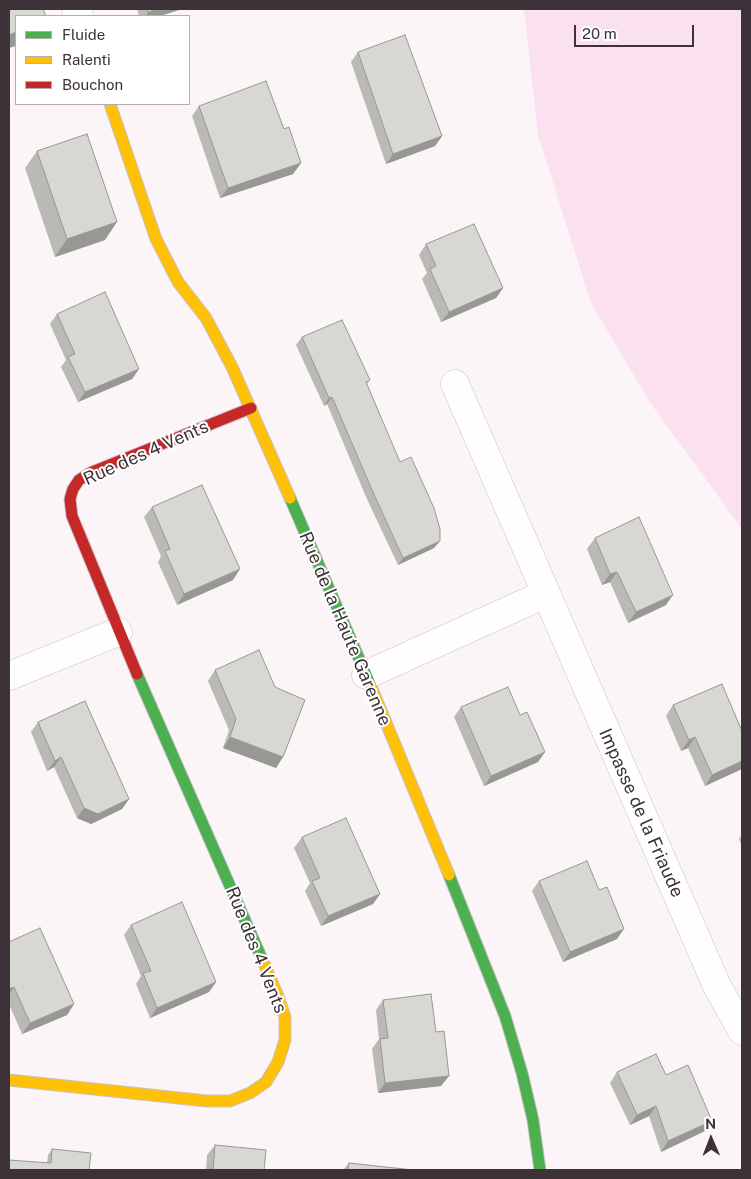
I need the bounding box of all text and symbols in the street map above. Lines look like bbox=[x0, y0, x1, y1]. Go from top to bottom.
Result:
legend bbox=[15, 15, 190, 105]
scale bar bbox=[576, 15, 696, 47]
text: 20 m bbox=[582, 25, 617, 42]
text: Fluide bbox=[62, 26, 105, 43]
text: Ralenti bbox=[62, 51, 111, 68]
text: Bouchon bbox=[62, 76, 123, 93]
street label: Rue des 4 Vents bbox=[80, 416, 212, 490]
street label: Rue de la Haute Garenne bbox=[294, 529, 396, 729]
street label: Impasse de la Friaude bbox=[594, 725, 688, 901]
street label: Rue des 4 Vents bbox=[221, 884, 291, 1016]
north arrow bbox=[686, 1114, 736, 1164]
text: N bbox=[705, 1116, 716, 1132]

